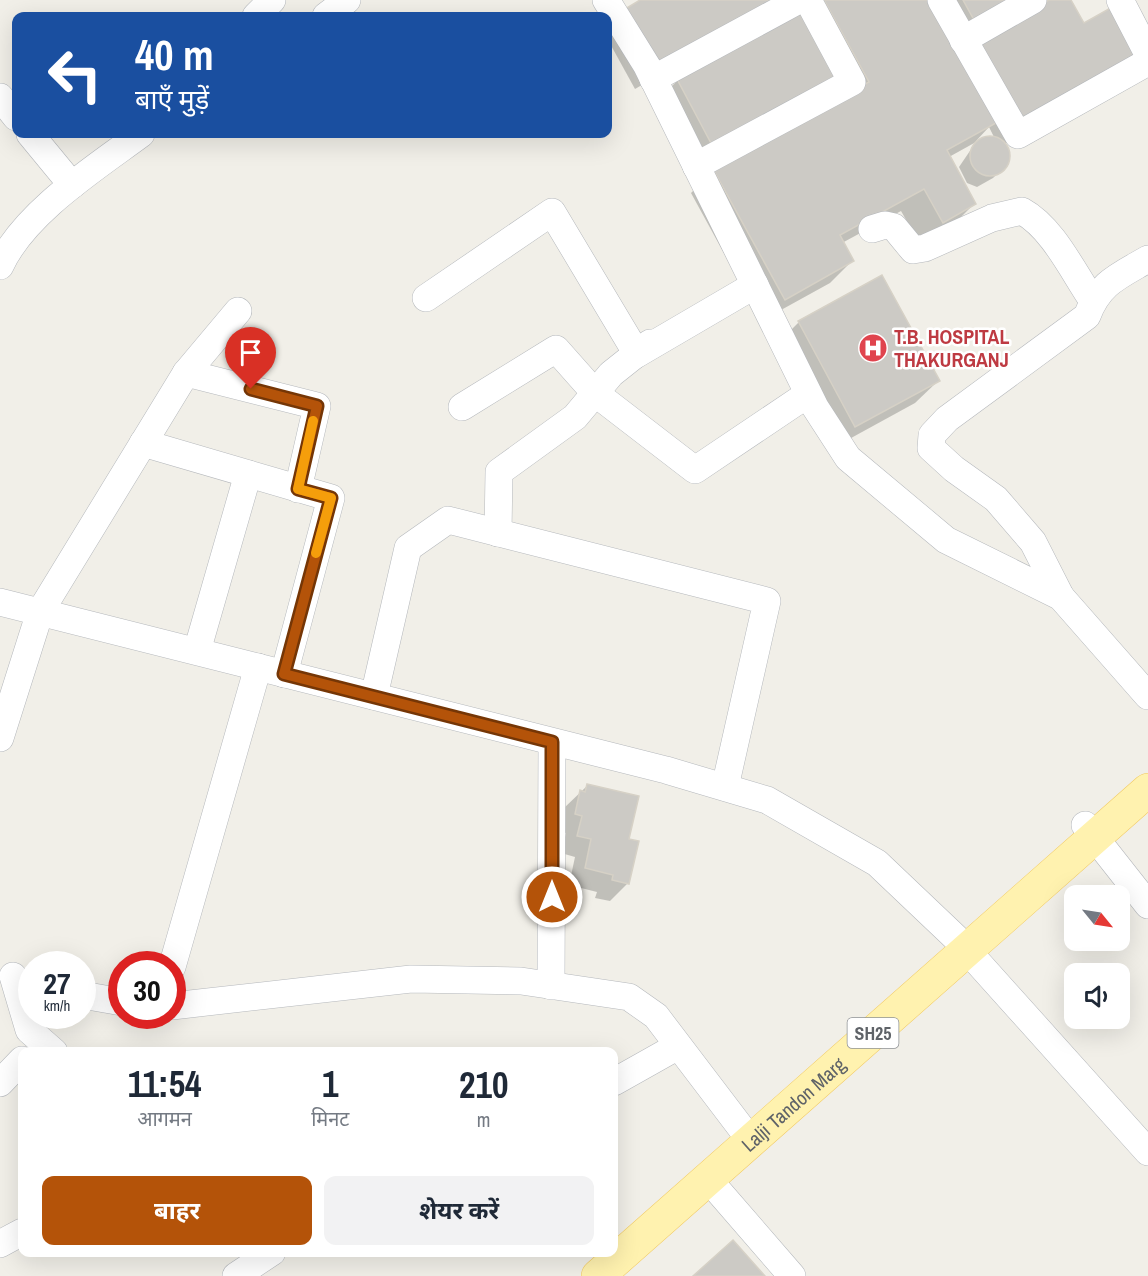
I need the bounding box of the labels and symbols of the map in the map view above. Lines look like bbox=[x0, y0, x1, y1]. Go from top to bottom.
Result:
place label: T.B. HOSPITAL THAKURGANJ bbox=[894, 323, 1009, 373]
pin bbox=[225, 327, 276, 389]
hospital icon: T.B. HOSPITAL THAKURGANJ bbox=[857, 332, 889, 364]
position arrow bbox=[520, 865, 584, 929]
north arrow bbox=[1064, 885, 1130, 951]
speed limit sign: 30 bbox=[108, 951, 186, 1029]
road number: SH25 bbox=[848, 1018, 898, 1048]
street label: Lalji Tandon Marg bbox=[735, 1051, 851, 1157]

